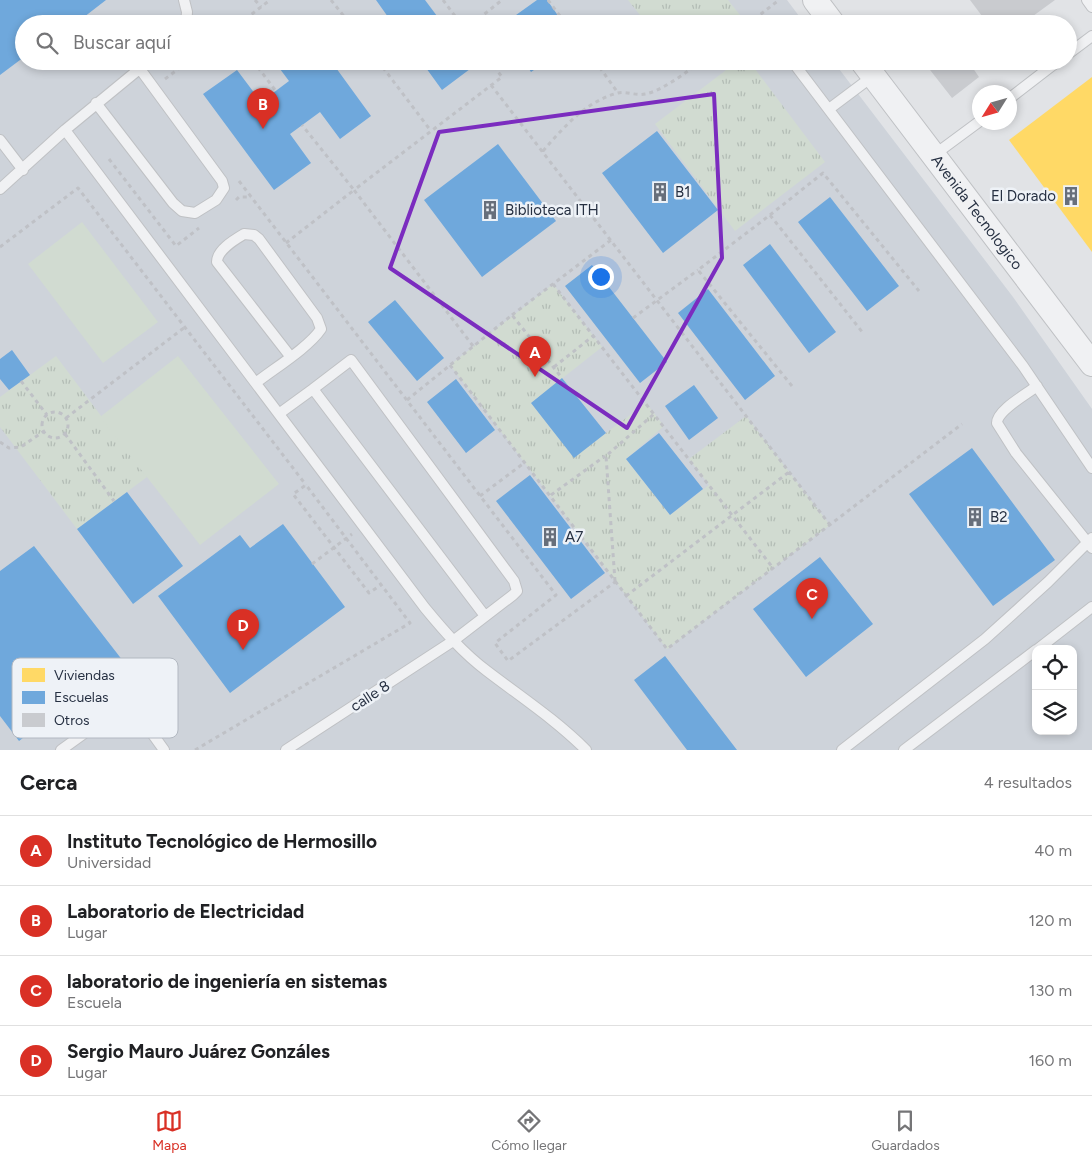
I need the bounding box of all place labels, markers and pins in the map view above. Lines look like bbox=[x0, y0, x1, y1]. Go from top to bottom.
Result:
pin: B bbox=[247, 88, 279, 129]
building icon: B1 bbox=[649, 181, 671, 203]
place label: B1 bbox=[675, 183, 690, 201]
building icon: El Dorado bbox=[1060, 185, 1082, 207]
place label: El Dorado bbox=[991, 187, 1056, 205]
building icon: Biblioteca ITH bbox=[479, 199, 501, 221]
place label: Biblioteca ITH bbox=[505, 201, 599, 219]
pin: A bbox=[519, 336, 551, 377]
building icon: B2 bbox=[964, 506, 986, 528]
place label: B2 bbox=[990, 508, 1008, 526]
building icon: A7 bbox=[539, 526, 561, 548]
place label: A7 bbox=[565, 528, 583, 546]
pin: C bbox=[796, 578, 828, 619]
pin: D bbox=[227, 609, 259, 650]

